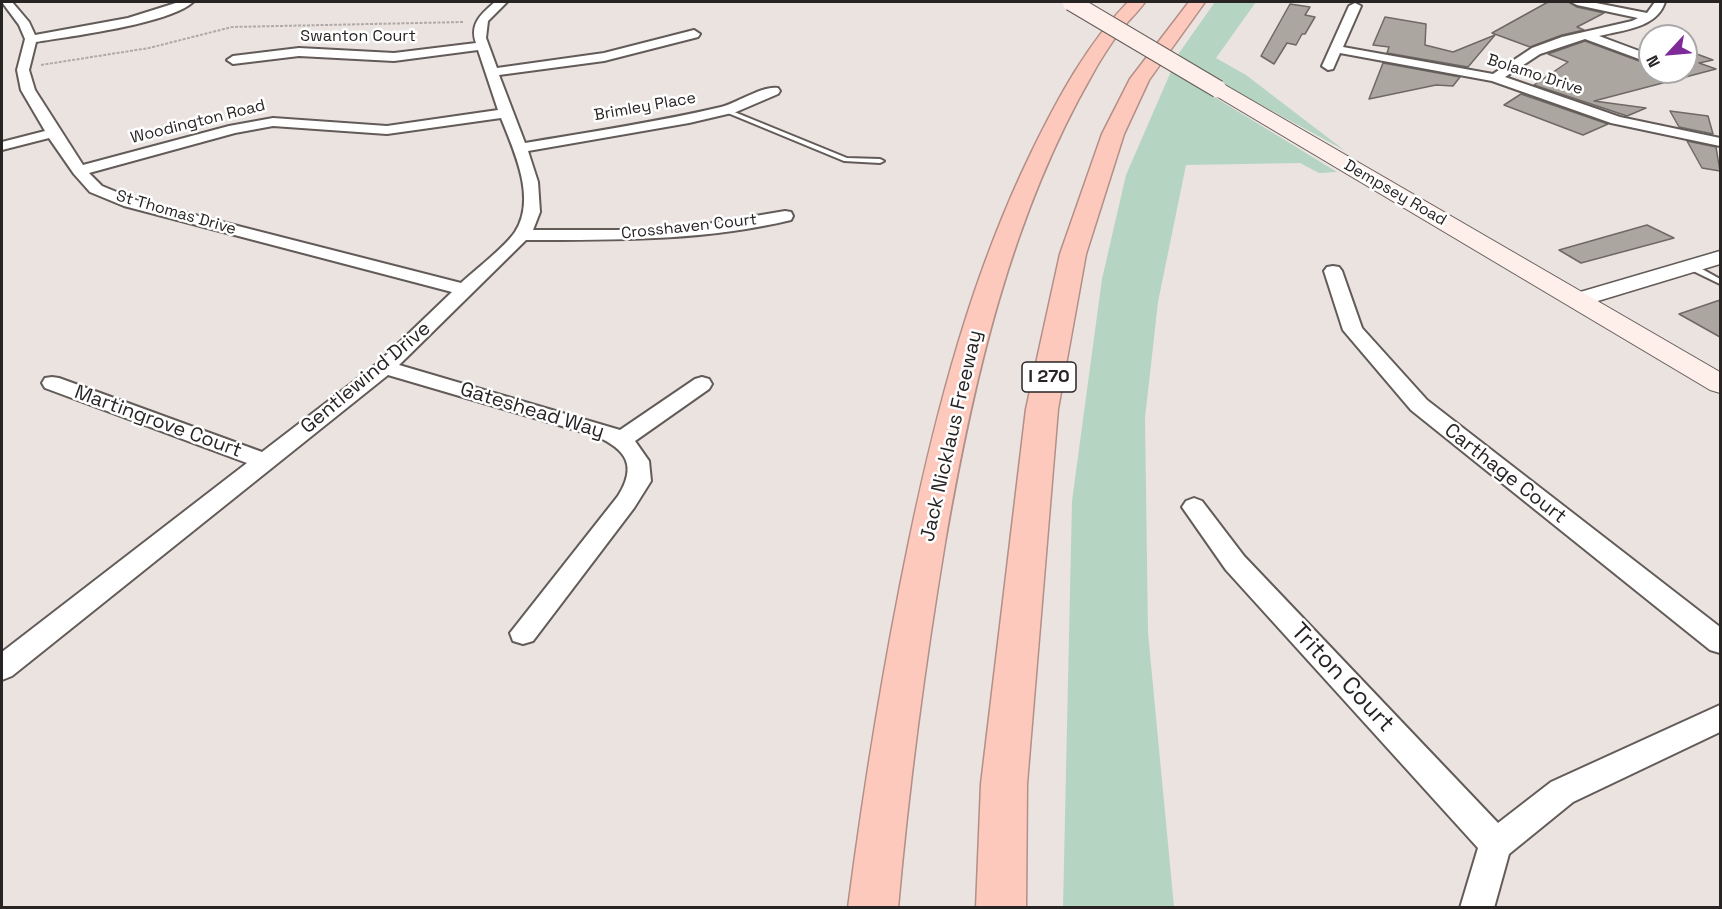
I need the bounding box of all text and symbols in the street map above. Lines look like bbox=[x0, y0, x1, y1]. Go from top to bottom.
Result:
north arrow bbox=[1638, 24, 1698, 84]
street label: Swanton Court bbox=[300, 27, 416, 47]
street label: Bolamo Drive bbox=[1485, 50, 1585, 100]
text: N bbox=[1641, 52, 1665, 71]
street label: Brimley Place bbox=[593, 89, 697, 125]
street label: Woodington Road bbox=[129, 96, 267, 148]
street label: Dempsey Road bbox=[1340, 156, 1450, 230]
street label: St Thomas Drive bbox=[114, 187, 238, 239]
street label: Crosshaven Court bbox=[620, 210, 758, 244]
street label: Gentlewind Drive bbox=[296, 317, 436, 439]
street label: Jack Nicklaus Freeway bbox=[916, 328, 988, 544]
road number: I 270 bbox=[1022, 362, 1076, 392]
street label: Gateshead Way bbox=[457, 378, 607, 444]
street label: Martingrove Court bbox=[71, 381, 245, 463]
street label: Carthage Court bbox=[1439, 419, 1571, 529]
street label: Triton Court bbox=[1284, 618, 1400, 738]

